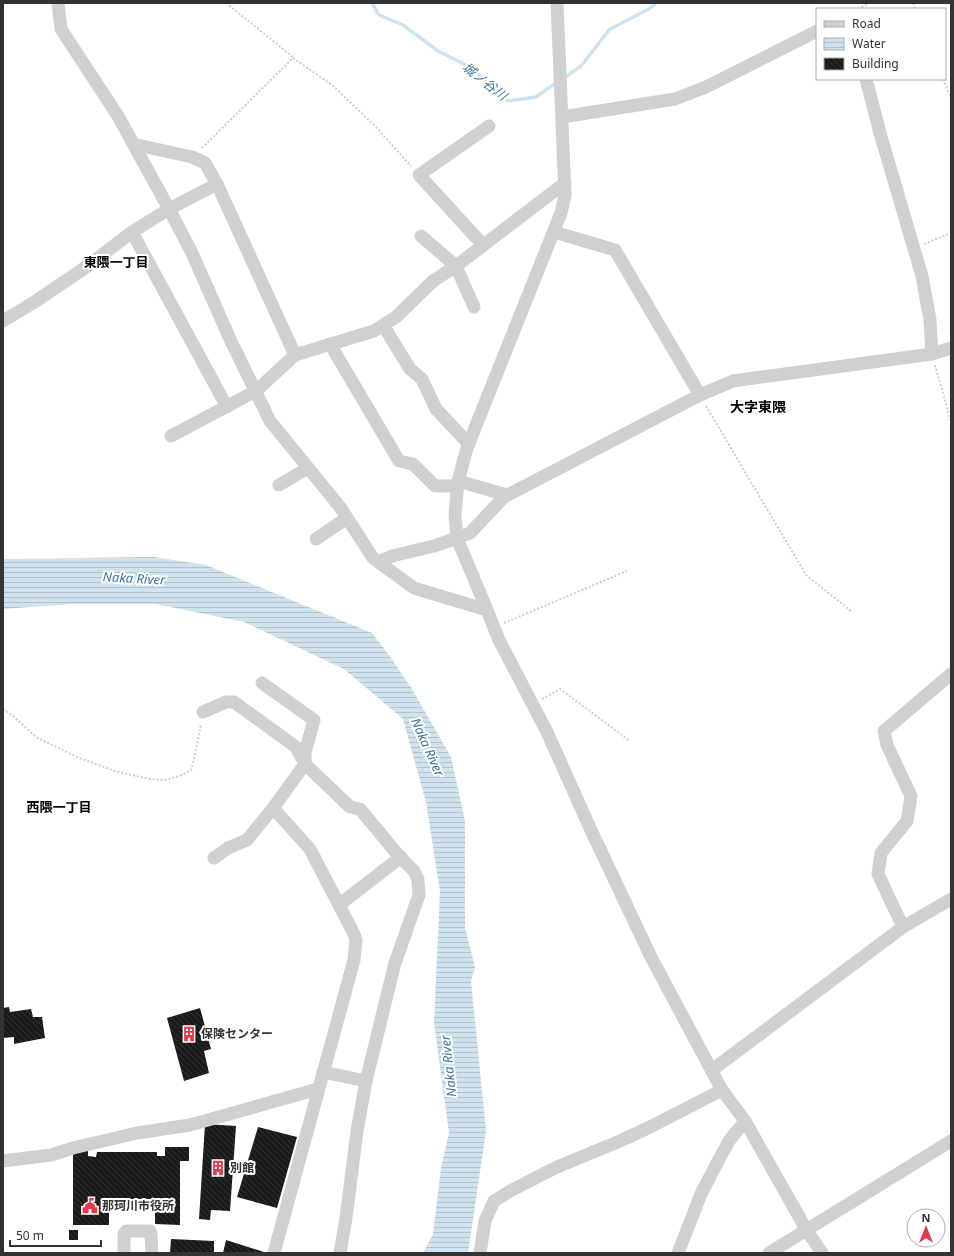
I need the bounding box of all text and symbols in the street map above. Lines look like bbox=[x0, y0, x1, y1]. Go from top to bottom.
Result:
legend bbox=[816, 8, 946, 80]
text: Road bbox=[852, 15, 881, 32]
text: Water bbox=[852, 35, 886, 52]
text: Building bbox=[852, 55, 899, 72]
water label: 城ノ谷川 bbox=[459, 58, 513, 105]
district label: 東隈一丁目 bbox=[83, 253, 149, 271]
district label: 大字東隈 bbox=[730, 397, 786, 416]
water label: Naka River bbox=[102, 567, 166, 589]
water label: Naka River bbox=[407, 715, 449, 780]
district label: 西隈一丁目 bbox=[26, 798, 92, 816]
building icon: 保険センター bbox=[180, 1025, 198, 1043]
place label: 保険センター bbox=[201, 1025, 273, 1042]
water label: Naka River bbox=[436, 1033, 460, 1098]
building icon: 別館 bbox=[209, 1159, 227, 1177]
place label: 別館 bbox=[230, 1159, 254, 1176]
public building icon: 那珂川市役所 bbox=[81, 1197, 99, 1215]
place label: 那珂川市役所 bbox=[102, 1197, 174, 1214]
north arrow bbox=[906, 1208, 946, 1248]
text: N bbox=[922, 1210, 930, 1225]
scale bar bbox=[10, 1222, 101, 1248]
text: 50 m bbox=[16, 1227, 44, 1244]

